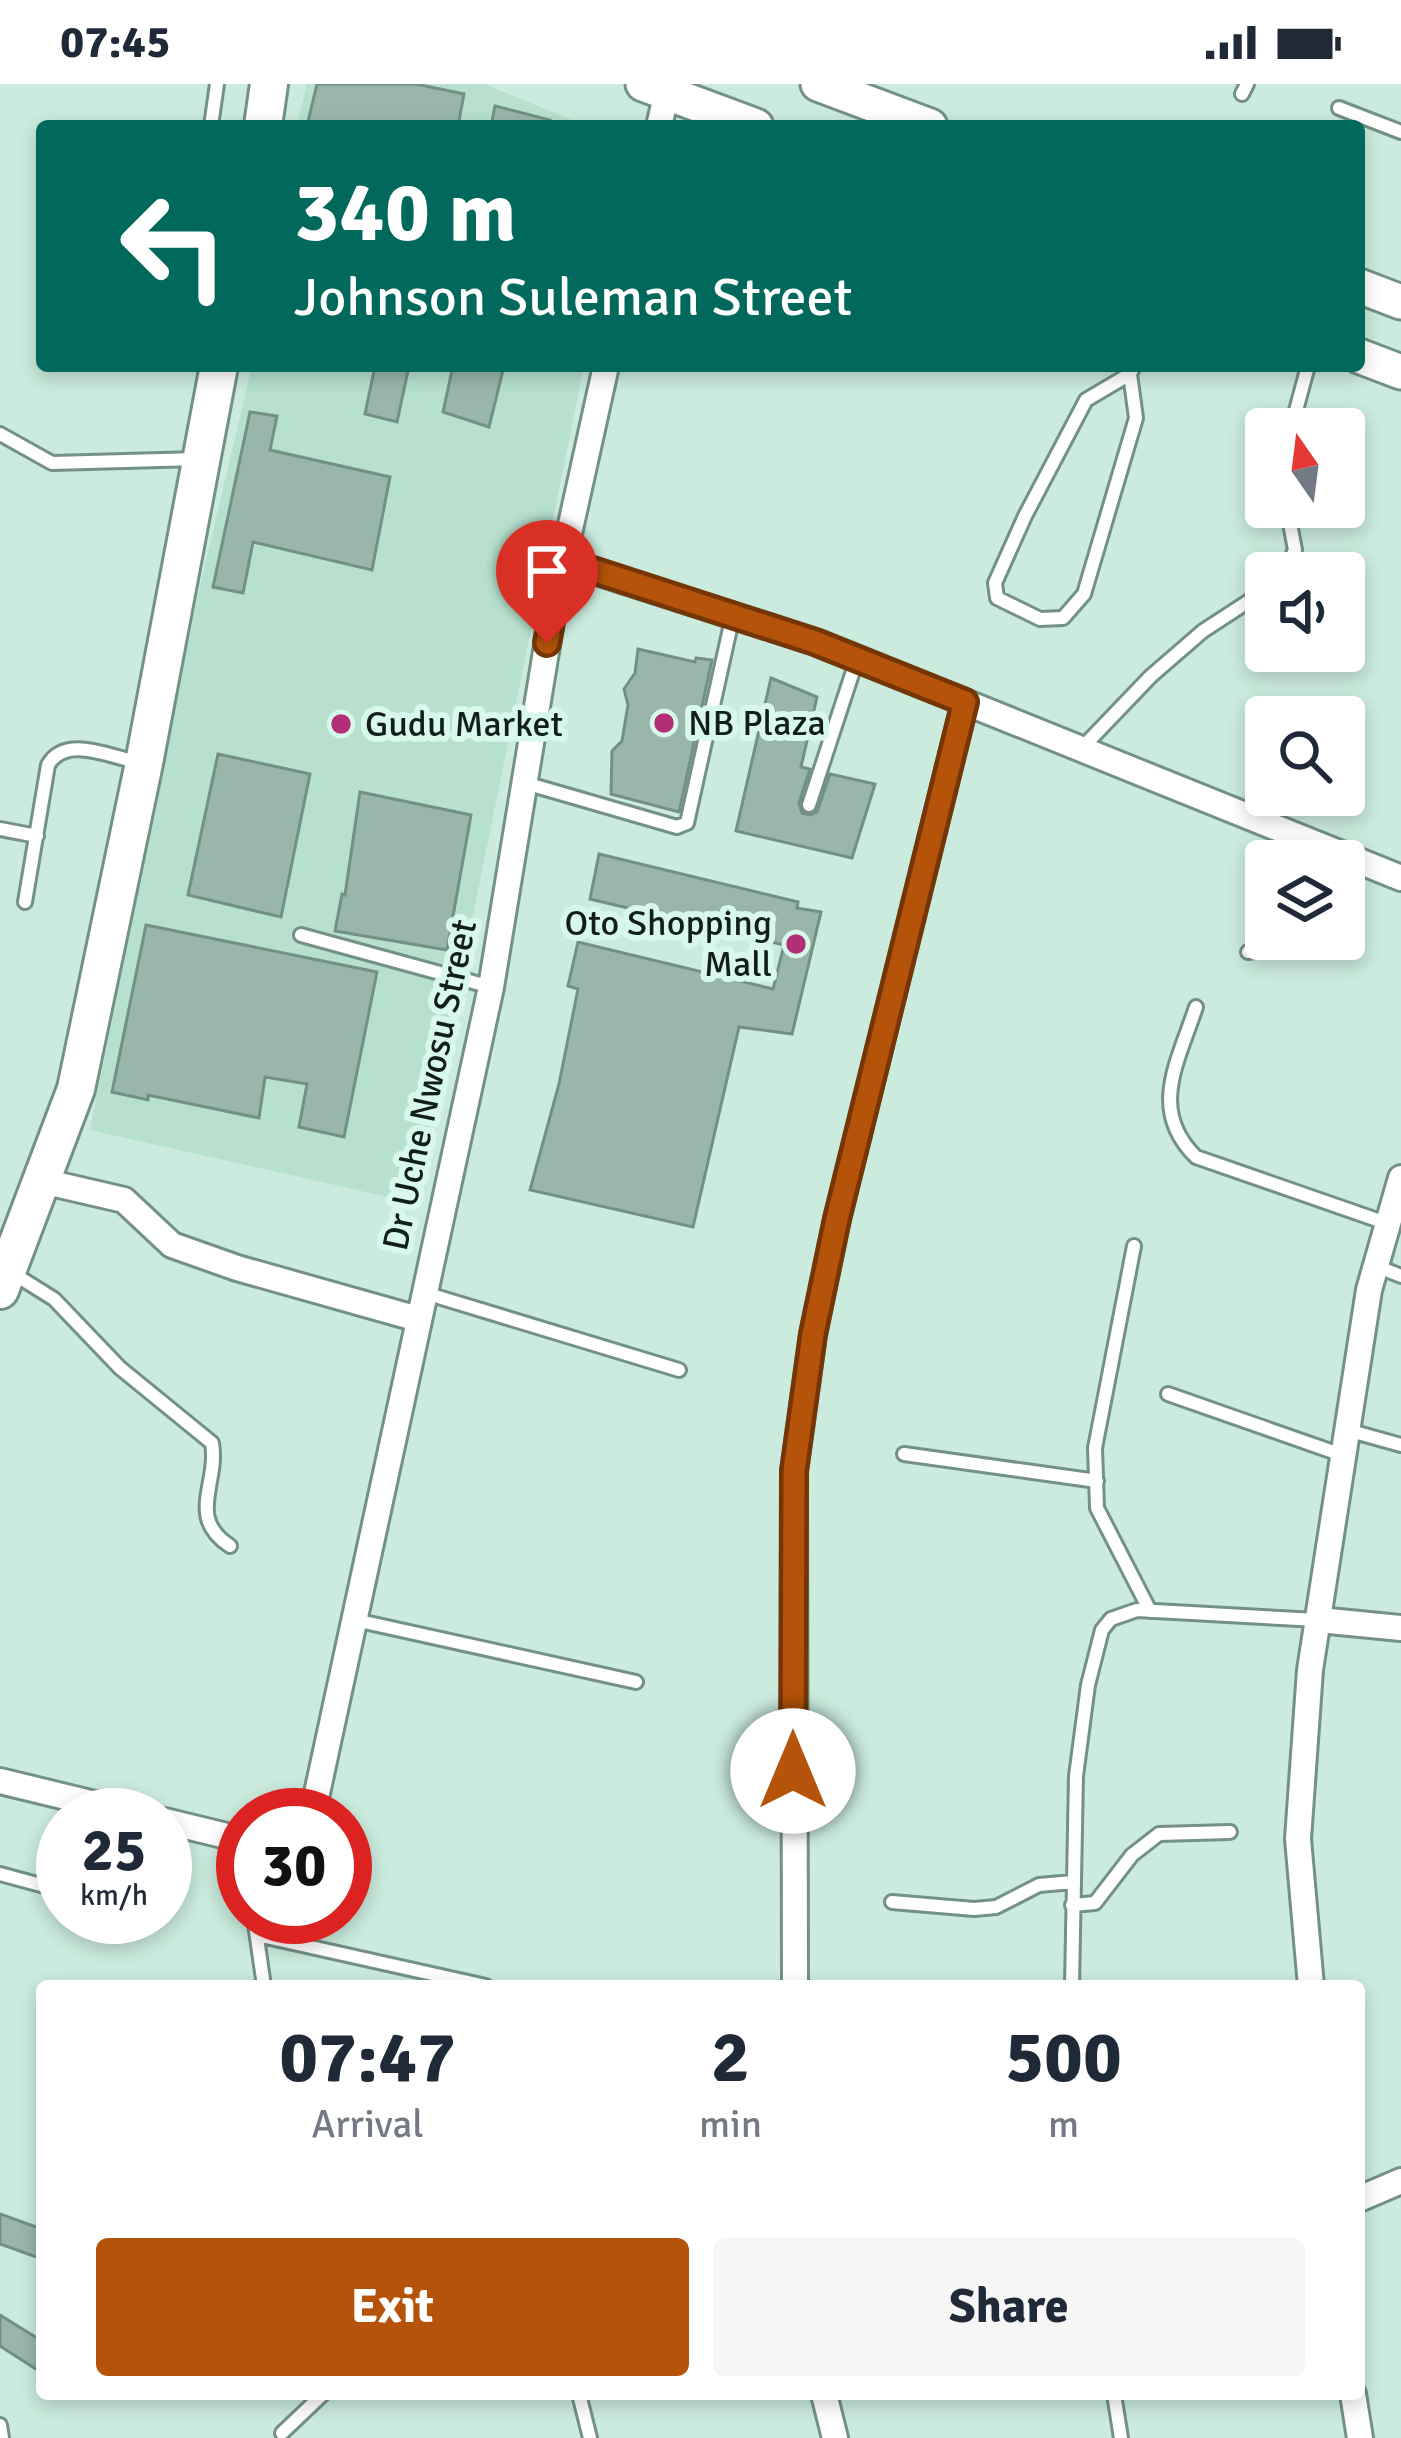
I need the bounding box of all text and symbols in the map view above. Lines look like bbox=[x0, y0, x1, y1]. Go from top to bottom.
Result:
text: 07:45 bbox=[60, 15, 170, 70]
text: 340 m bbox=[294, 161, 516, 265]
icon: left bbox=[96, 168, 252, 324]
text: Johnson Suleman Street bbox=[294, 264, 853, 331]
north arrow bbox=[1245, 408, 1365, 528]
map controls bbox=[1245, 408, 1365, 960]
pin bbox=[496, 520, 598, 643]
icon: arrive bbox=[514, 538, 580, 604]
button: sound bbox=[1245, 552, 1365, 672]
button: search bbox=[1245, 696, 1365, 816]
place label: NB Plaza bbox=[688, 701, 826, 746]
place label: Gudu Market bbox=[365, 702, 563, 747]
marker: NB Plaza bbox=[651, 710, 677, 736]
marker: Gudu Market bbox=[328, 711, 354, 737]
button: layers bbox=[1245, 840, 1365, 960]
place label: Oto Shopping Mall bbox=[565, 901, 772, 987]
street label: Dr Uche Nwosu Street bbox=[373, 916, 487, 1254]
marker: Oto Shopping Mall bbox=[783, 931, 809, 957]
position arrow bbox=[730, 1708, 856, 1834]
speed limit sign: 30 bbox=[216, 1788, 372, 1944]
text: 25 bbox=[82, 1814, 146, 1888]
text: km/h bbox=[80, 1877, 148, 1914]
text: 07:47 bbox=[279, 2013, 456, 2102]
text: 2 bbox=[711, 2013, 750, 2102]
text: 500 bbox=[1005, 2013, 1122, 2102]
text: Arrival bbox=[311, 2100, 424, 2148]
text: min bbox=[699, 2100, 762, 2148]
text: m bbox=[1048, 2100, 1079, 2148]
button: Exit bbox=[96, 2238, 689, 2376]
button: Share bbox=[713, 2238, 1305, 2376]

